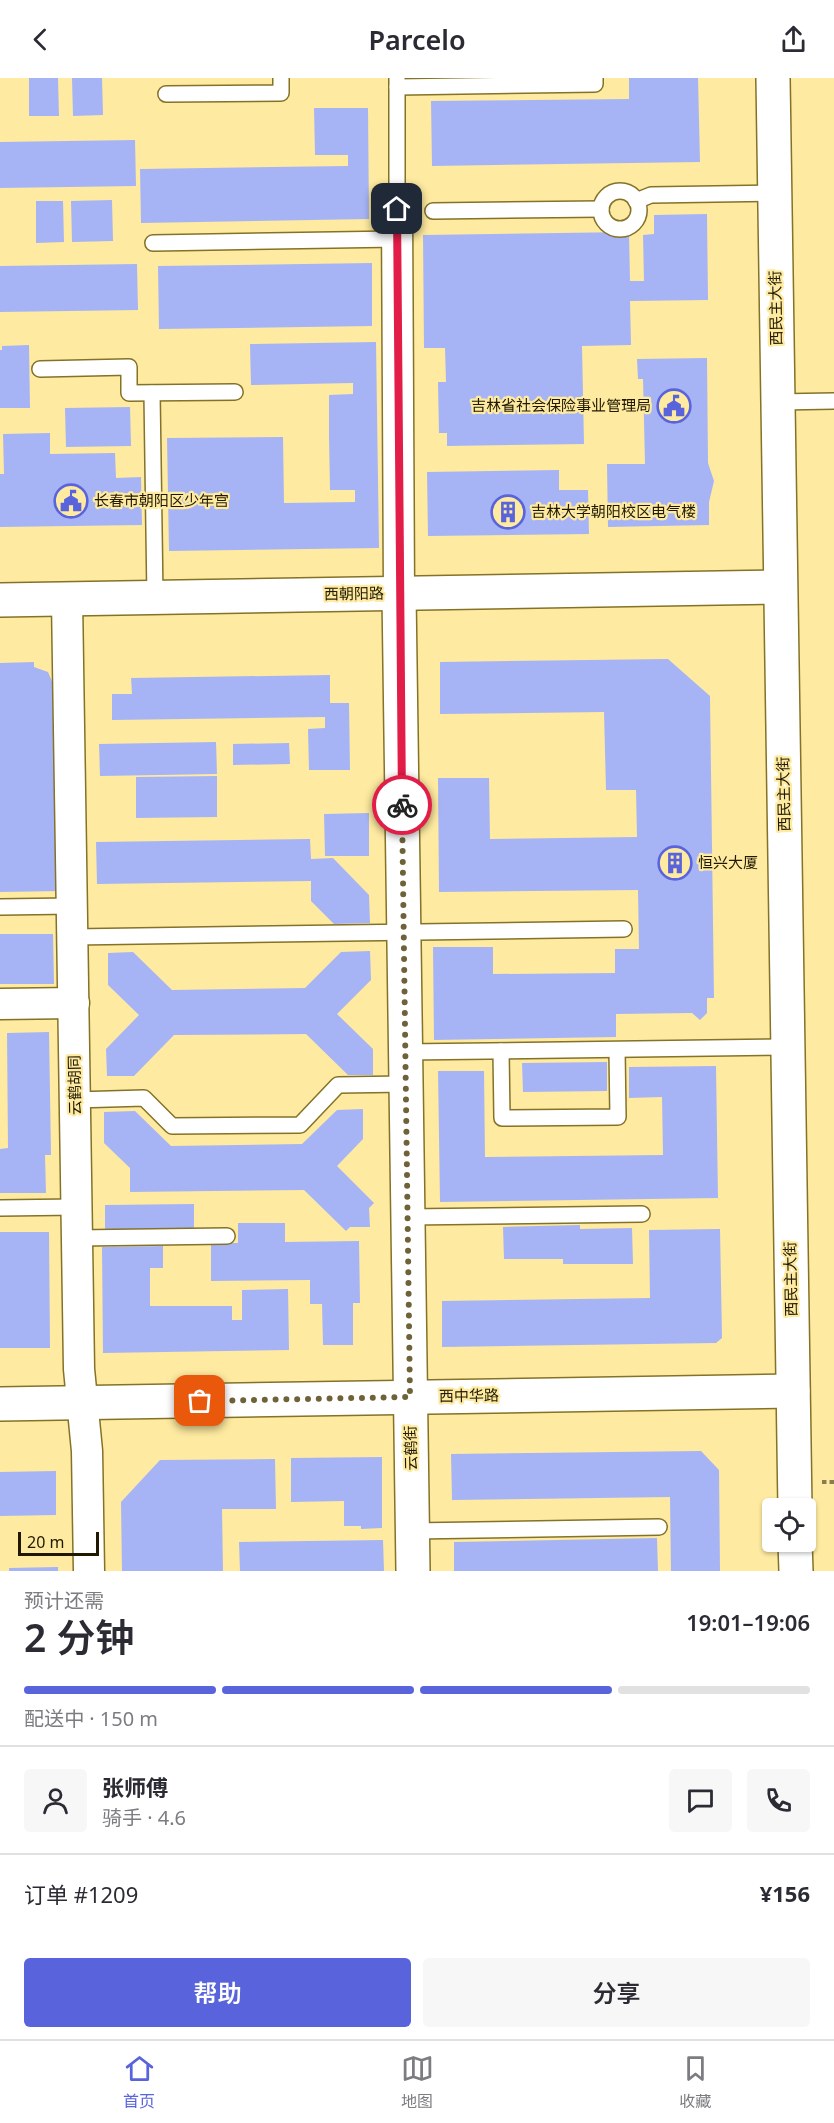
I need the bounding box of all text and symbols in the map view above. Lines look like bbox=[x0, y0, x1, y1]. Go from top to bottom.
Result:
text: Parcelo bbox=[368, 21, 466, 58]
icon: back bbox=[24, 23, 57, 56]
icon: share bbox=[777, 23, 810, 56]
pin bbox=[371, 183, 422, 234]
icon: home bbox=[380, 192, 413, 225]
street label: 西民主大街 bbox=[764, 270, 786, 346]
public building icon: 吉林省社会保险事业管理局 bbox=[656, 388, 692, 424]
place label: 吉林省社会保险事业管理局 bbox=[471, 395, 651, 415]
public building icon: 长春市朝阳区少年宫 bbox=[53, 483, 89, 519]
place label: 长春市朝阳区少年宫 bbox=[94, 490, 229, 510]
building icon: 吉林大学朝阳校区电气楼 bbox=[490, 494, 526, 530]
place label: 吉林大学朝阳校区电气楼 bbox=[531, 501, 696, 521]
street label: 西朝阳路 bbox=[324, 582, 384, 604]
street label: 西民主大街 bbox=[772, 756, 794, 832]
courier bbox=[372, 775, 432, 835]
icon: bike bbox=[386, 789, 419, 822]
building icon: 恒兴大厦 bbox=[657, 845, 693, 881]
place label: 恒兴大厦 bbox=[698, 852, 758, 872]
street label: 云鹤胡同 bbox=[63, 1055, 85, 1115]
street label: 西民主大街 bbox=[779, 1241, 801, 1317]
pin bbox=[174, 1375, 225, 1426]
icon: bag bbox=[183, 1384, 216, 1417]
street label: 西中华路 bbox=[439, 1384, 499, 1406]
street label: 云鹤街 bbox=[400, 1425, 420, 1471]
map controls bbox=[762, 1498, 816, 1552]
button: locate bbox=[762, 1498, 816, 1552]
scale bar bbox=[18, 1529, 99, 1556]
text: 20 m bbox=[27, 1531, 64, 1553]
text: 预计还需 bbox=[24, 1587, 104, 1614]
text: 19:01–19:06 bbox=[686, 1607, 810, 1637]
text: 2 分钟 bbox=[24, 1610, 134, 1663]
text: 配送中 · 150 m bbox=[24, 1705, 158, 1732]
button: person bbox=[24, 1769, 87, 1832]
button: chat bbox=[669, 1769, 732, 1832]
button: phone bbox=[747, 1769, 810, 1832]
text: 张师傅 bbox=[102, 1772, 168, 1802]
text: 骑手 · 4.6 bbox=[102, 1804, 186, 1831]
text: ¥156 bbox=[760, 1878, 810, 1908]
text: 订单 #1209 bbox=[24, 1879, 138, 1909]
button: 帮助 bbox=[24, 1958, 411, 2027]
button: 分享 bbox=[423, 1958, 810, 2027]
tab: 首页 bbox=[123, 2052, 156, 2112]
tab: 地图 bbox=[401, 2052, 434, 2112]
tab: 收藏 bbox=[679, 2052, 712, 2112]

